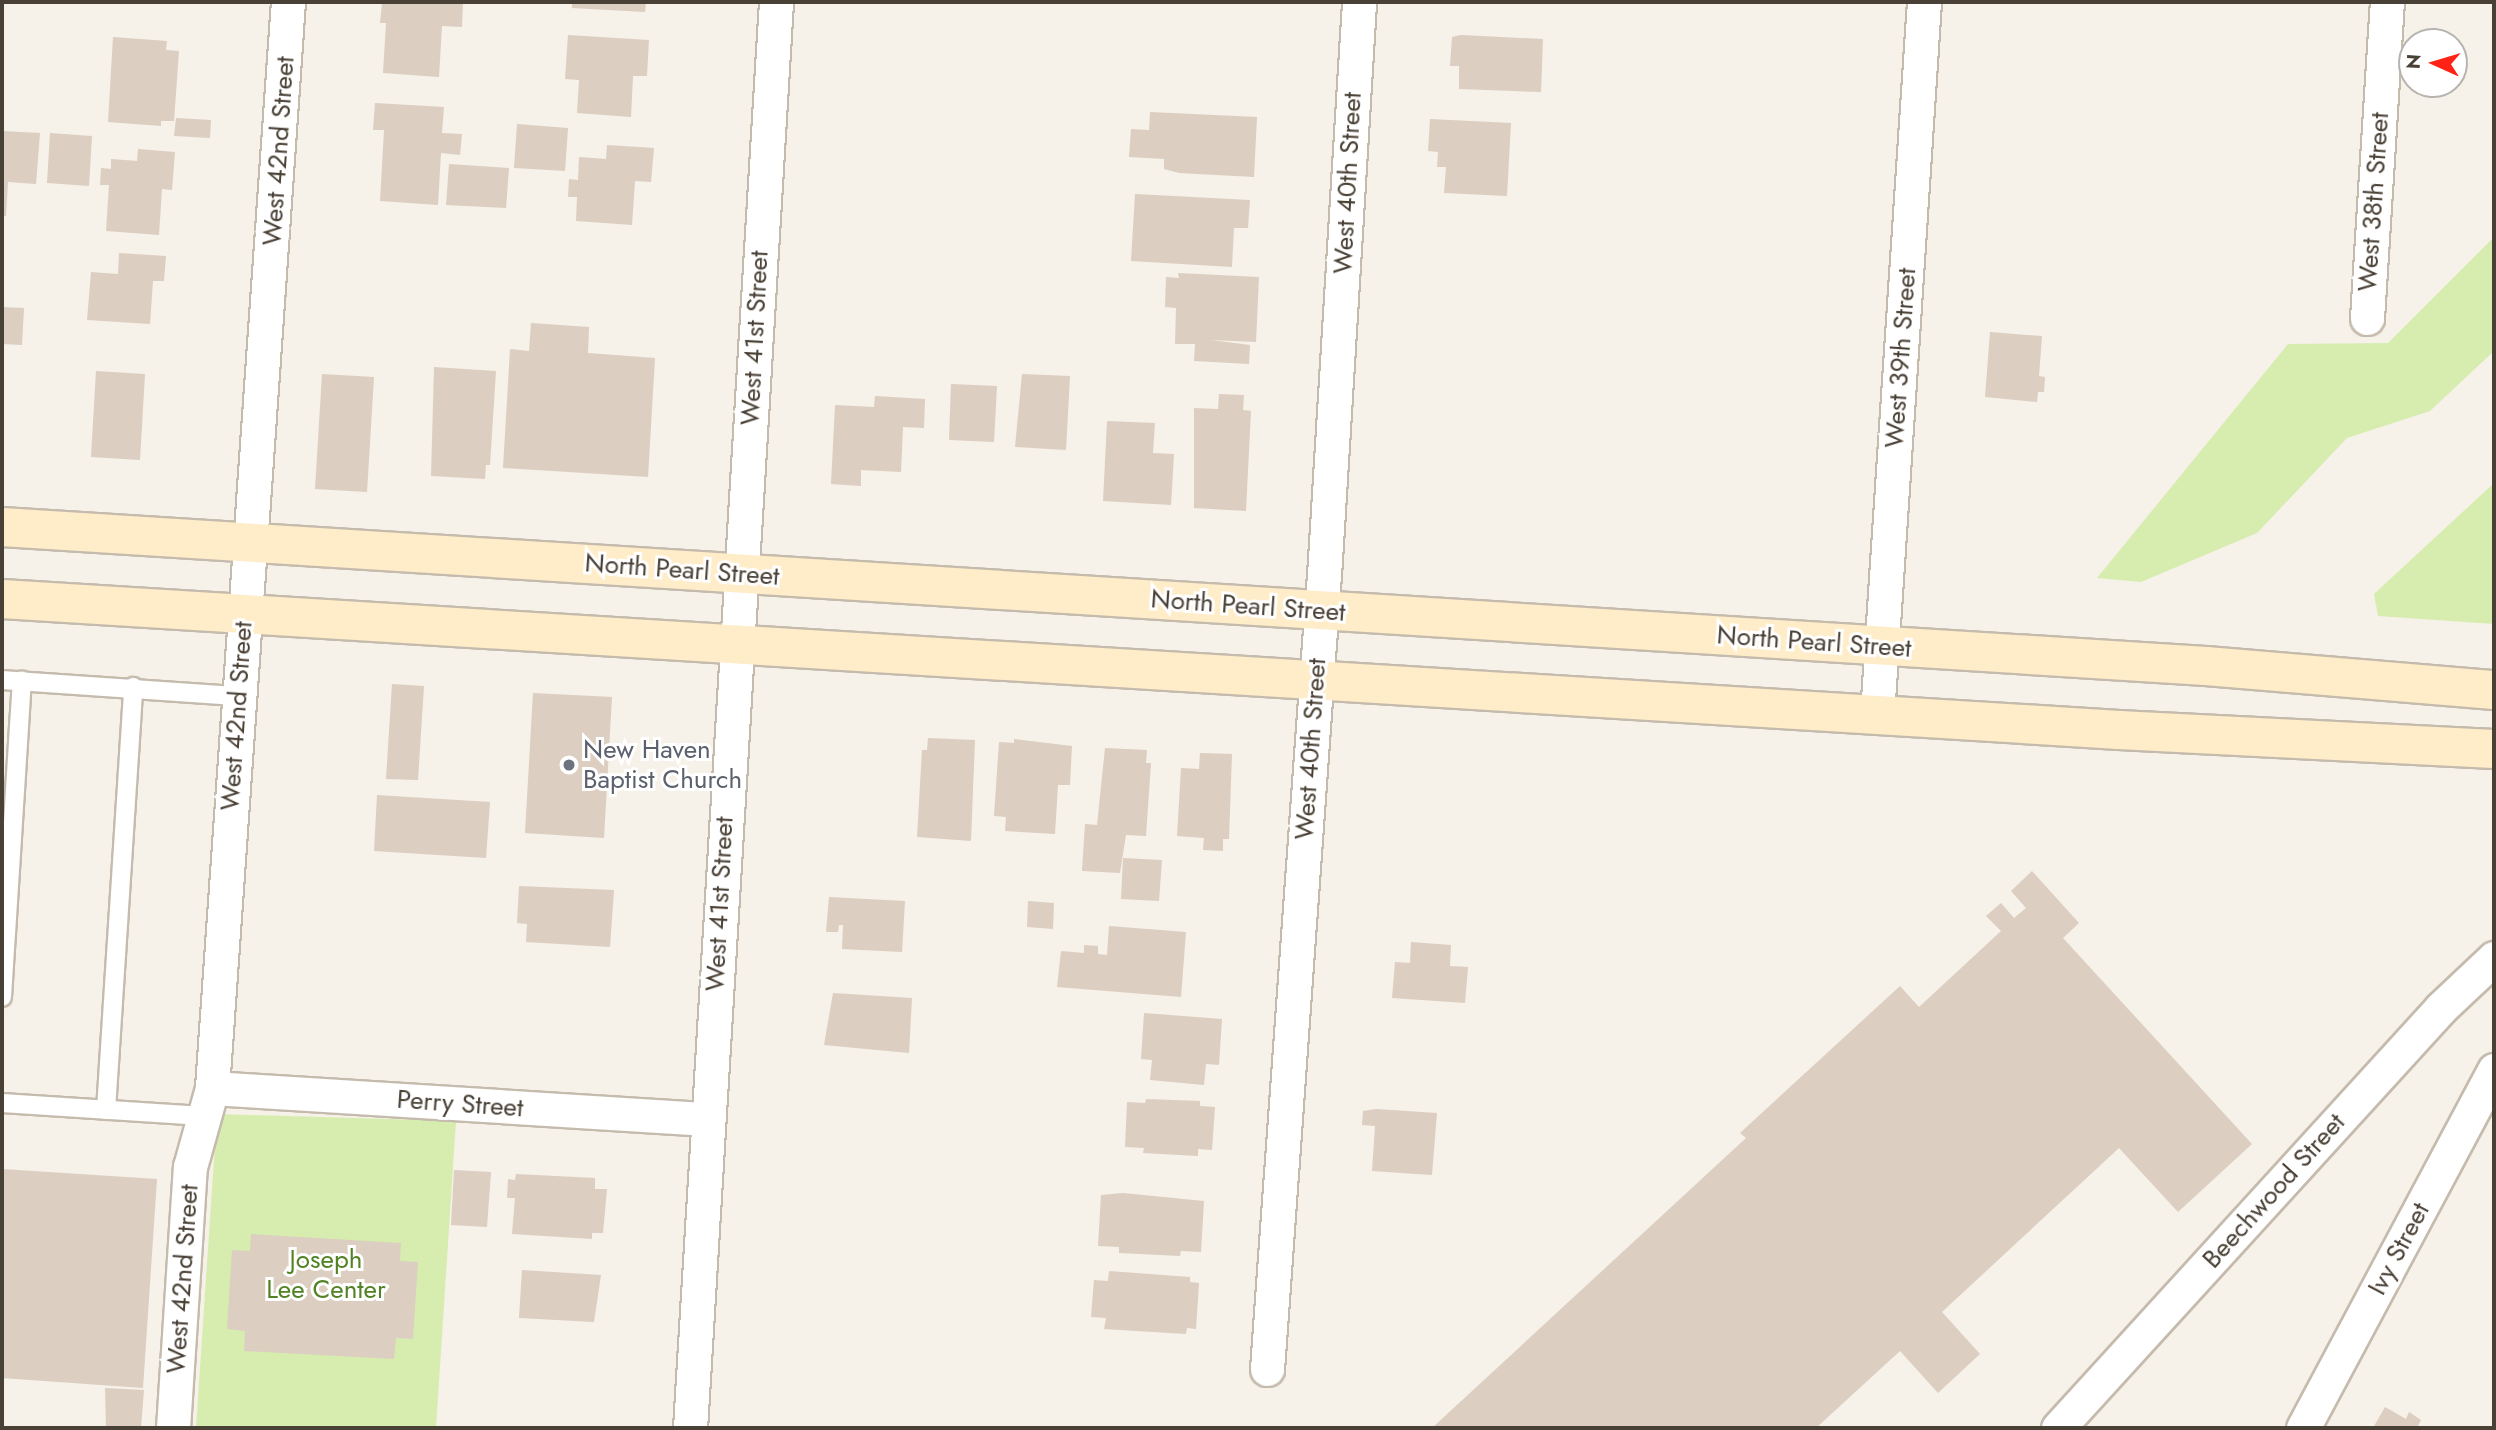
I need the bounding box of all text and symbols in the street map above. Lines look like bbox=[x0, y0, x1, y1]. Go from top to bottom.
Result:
north arrow bbox=[2398, 28, 2468, 98]
text: N bbox=[2400, 53, 2428, 70]
street label: West 42nd Street bbox=[257, 55, 301, 247]
street label: West 40th Street bbox=[1328, 91, 1368, 275]
street label: West 38th Street bbox=[2352, 111, 2396, 293]
street label: West 41st Street bbox=[735, 250, 775, 426]
street label: West 39th Street bbox=[1879, 267, 1923, 449]
street label: North Pearl Street bbox=[584, 548, 780, 592]
street label: North Pearl Street bbox=[1150, 584, 1346, 628]
street label: West 42nd Street bbox=[215, 620, 259, 812]
street label: North Pearl Street bbox=[1716, 620, 1912, 664]
street label: West 40th Street bbox=[1289, 657, 1333, 841]
place label: New Haven Baptist Church bbox=[583, 734, 742, 796]
marker: New Haven Baptist Church bbox=[561, 757, 577, 773]
street label: West 41st Street bbox=[700, 816, 740, 992]
street label: Perry Street bbox=[396, 1084, 524, 1124]
street label: Beechwood Street bbox=[2196, 1107, 2352, 1275]
street label: West 42nd Street bbox=[161, 1183, 205, 1375]
street label: Ivy Street bbox=[2362, 1198, 2436, 1300]
park label: Joseph Lee Center bbox=[266, 1244, 386, 1306]

